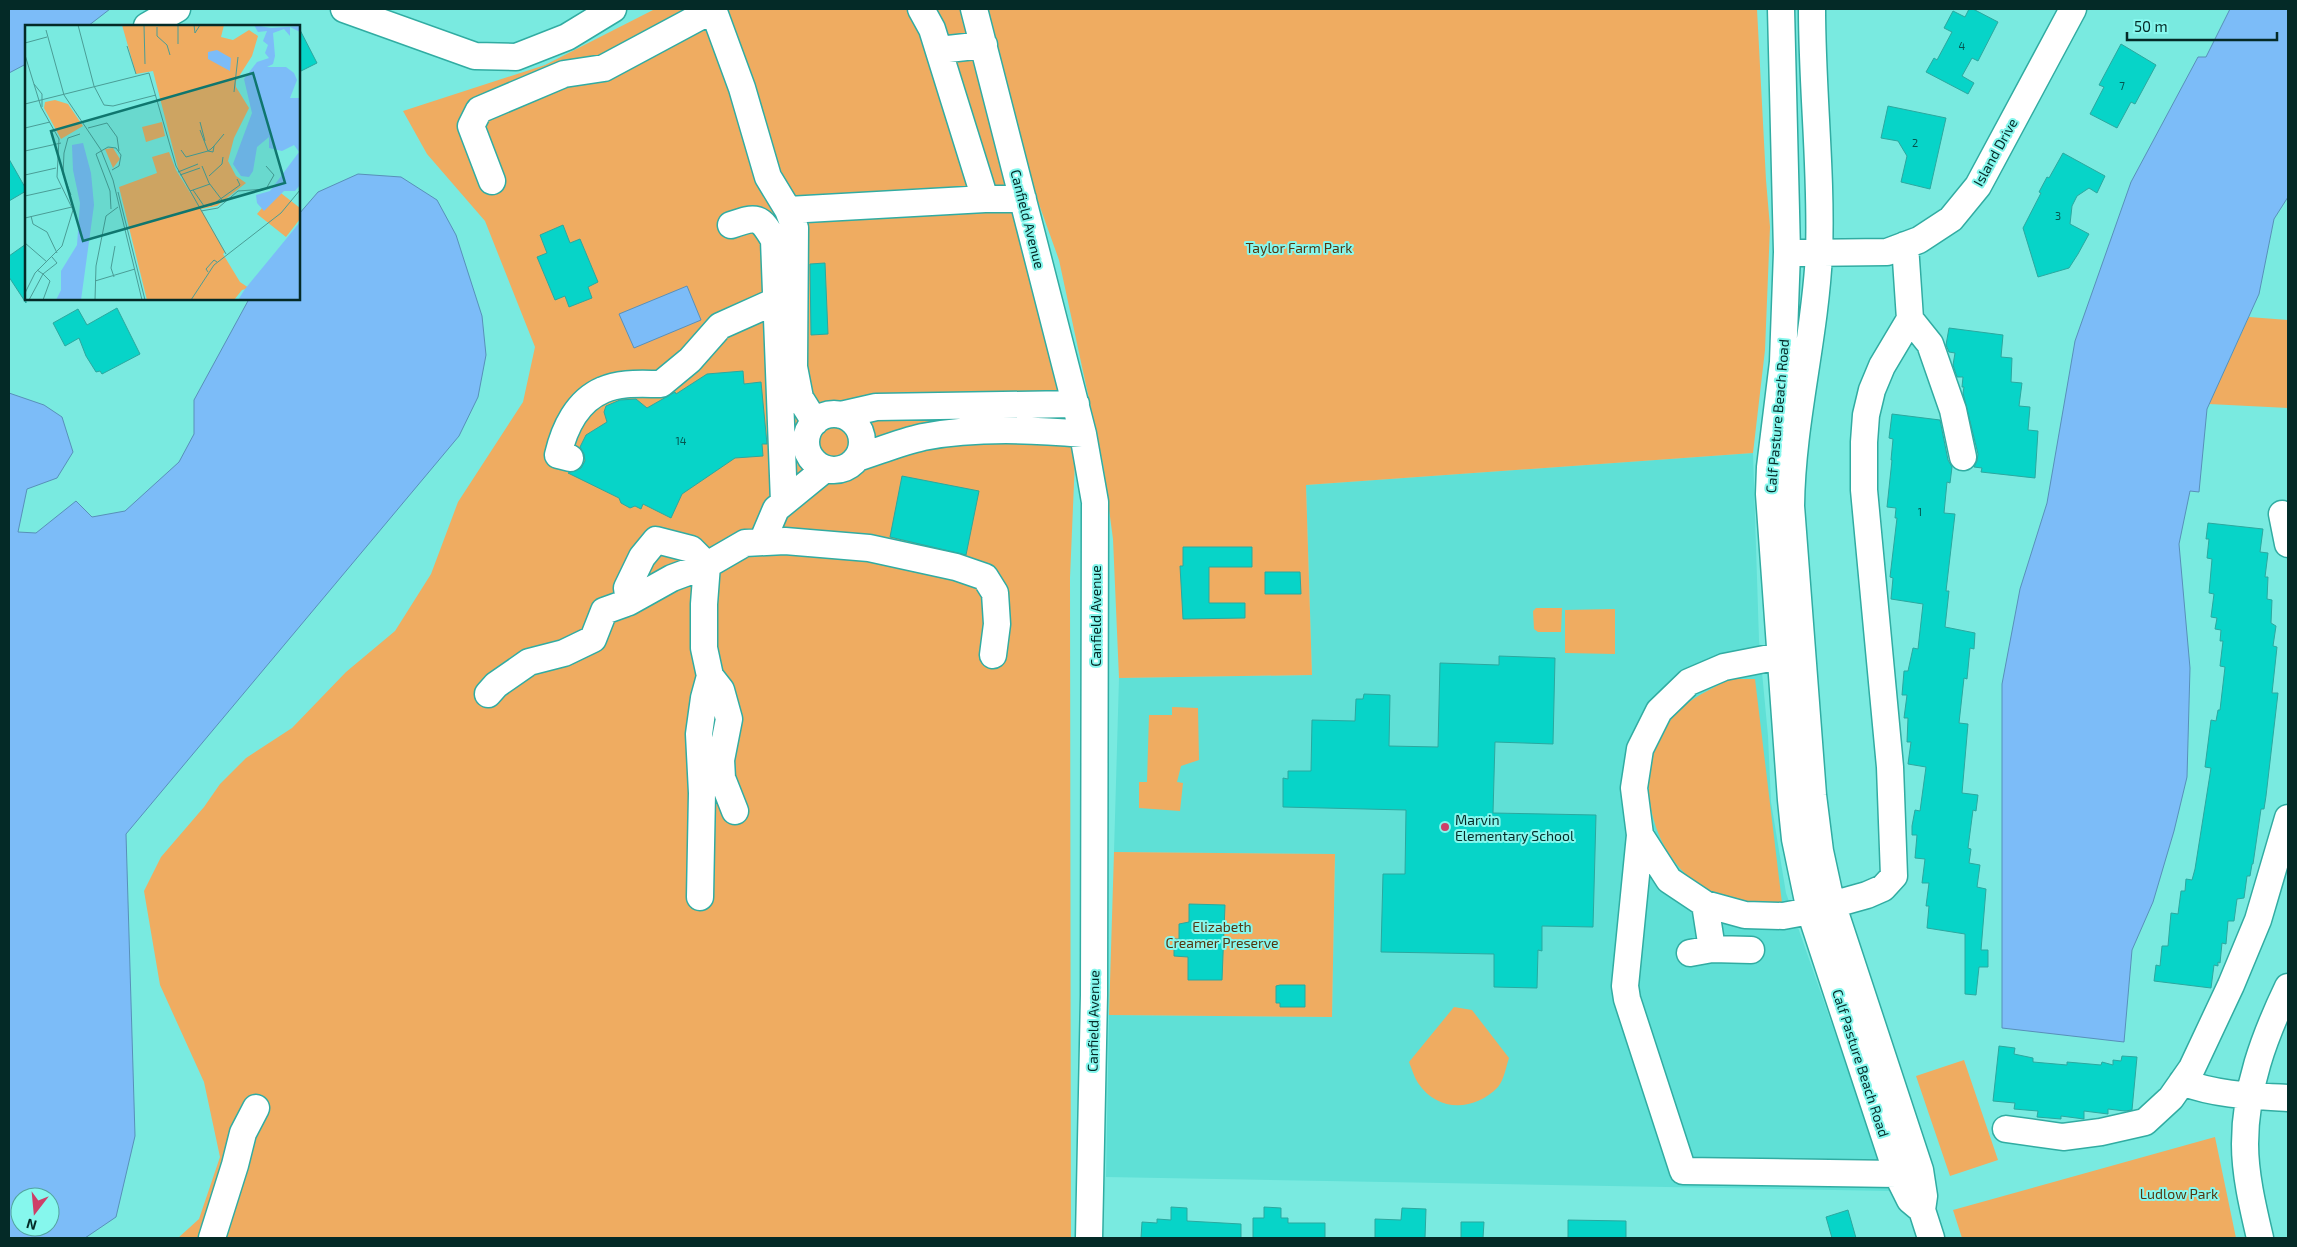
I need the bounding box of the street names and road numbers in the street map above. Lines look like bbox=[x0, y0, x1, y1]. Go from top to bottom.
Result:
street label: Island Drive bbox=[1969, 115, 2021, 189]
street label: Canfield Avenue bbox=[1007, 168, 1049, 270]
street label: Calf Pasture Beach Road bbox=[1762, 338, 1792, 494]
street label: Canfield Avenue bbox=[1087, 565, 1104, 667]
street label: Canfield Avenue bbox=[1084, 970, 1102, 1072]
street label: Calf Pasture Beach Road bbox=[1829, 987, 1893, 1139]

